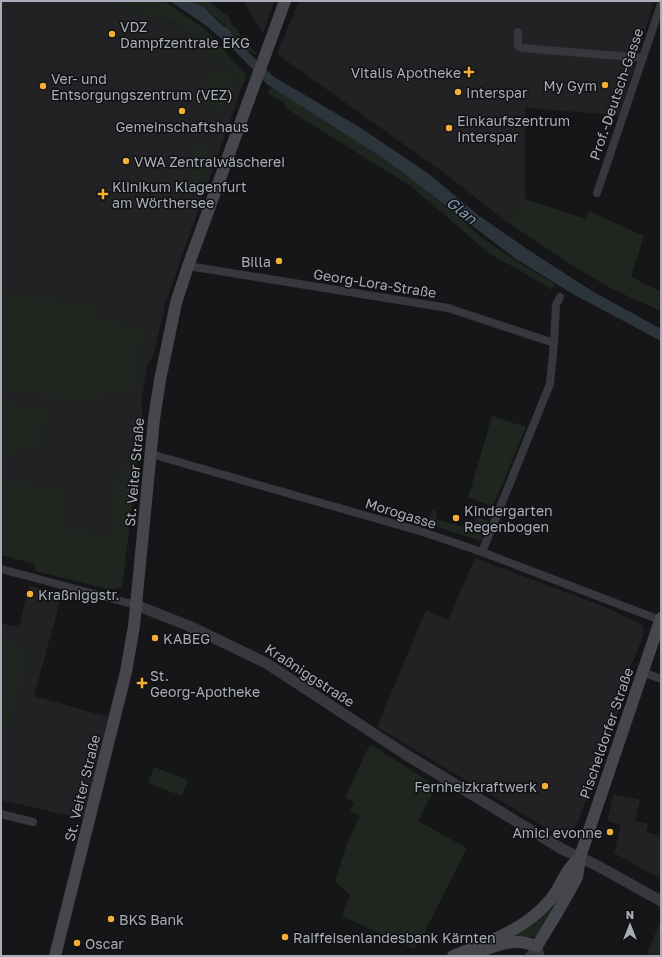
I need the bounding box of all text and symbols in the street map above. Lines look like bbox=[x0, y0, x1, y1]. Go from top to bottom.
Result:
place label: VDZ Dampfzentrale EKG bbox=[120, 18, 250, 51]
street label: Prof.-Deutsch-Gasse bbox=[585, 26, 647, 162]
marker: VDZ Dampfzentrale EKG bbox=[107, 29, 117, 39]
place label: Vitalis Apotheke bbox=[351, 64, 461, 81]
marker: Vitalis Apotheke bbox=[464, 67, 474, 77]
place label: Ver- und Entsorgungszentrum (VEZ) bbox=[51, 70, 233, 103]
place label: My Gym bbox=[544, 77, 597, 94]
marker: My Gym bbox=[600, 80, 610, 90]
marker: Ver- und Entsorgungszentrum (VEZ) bbox=[38, 81, 48, 91]
place label: Interspar bbox=[466, 84, 528, 101]
marker: Interspar bbox=[453, 87, 463, 97]
marker: Gemeinschaftshaus bbox=[177, 106, 187, 116]
place label: Einkaufszentrum Interspar bbox=[457, 112, 570, 145]
place label: Gemeinschaftshaus bbox=[115, 118, 249, 135]
marker: Einkaufszentrum Interspar bbox=[444, 123, 454, 133]
place label: VWA Zentralwäscherei bbox=[134, 153, 285, 170]
marker: VWA Zentralwäscherei bbox=[121, 156, 131, 166]
place label: Klinikum Klagenfurt am Wörthersee bbox=[112, 178, 247, 211]
marker: Klinikum Klagenfurt am Wörthersee bbox=[97, 188, 109, 200]
water label: Glan bbox=[443, 193, 481, 228]
place label: Billa bbox=[241, 253, 271, 270]
marker: Billa bbox=[274, 256, 284, 266]
street label: Georg-Lora-Straße bbox=[312, 265, 438, 301]
street label: St. Veiter Straße bbox=[121, 417, 147, 527]
street label: Morogasse bbox=[363, 494, 439, 532]
place label: Kindergarten Regenbogen bbox=[464, 502, 553, 535]
marker: Kindergarten Regenbogen bbox=[451, 513, 461, 523]
place label: Kraßniggstr. bbox=[38, 586, 120, 603]
marker: Kraßniggstr. bbox=[25, 589, 35, 599]
place label: KABEG bbox=[163, 630, 210, 647]
marker: KABEG bbox=[150, 633, 160, 643]
street label: Kraßniggstraße bbox=[262, 640, 358, 710]
street label: Pischeldorfer Straße bbox=[576, 665, 636, 801]
place label: St. Georg-Apotheke bbox=[150, 667, 260, 700]
marker: St. Georg-Apotheke bbox=[137, 678, 147, 688]
street label: St. Veiter Straße bbox=[61, 733, 103, 843]
place label: Fernheizkraftwerk bbox=[414, 778, 537, 795]
marker: Fernheizkraftwerk bbox=[540, 781, 550, 791]
place label: Amici evonne bbox=[512, 824, 602, 841]
marker: Amici evonne bbox=[605, 827, 615, 837]
north arrow bbox=[610, 905, 650, 945]
text: N bbox=[626, 908, 634, 921]
place label: BKS Bank bbox=[119, 911, 184, 928]
marker: BKS Bank bbox=[106, 914, 116, 924]
place label: Raiffeisenlandesbank Kärnten bbox=[293, 929, 496, 946]
marker: Raiffeisenlandesbank Kärnten bbox=[280, 932, 290, 942]
place label: Oscar bbox=[85, 935, 124, 952]
marker: Oscar bbox=[72, 938, 82, 948]

